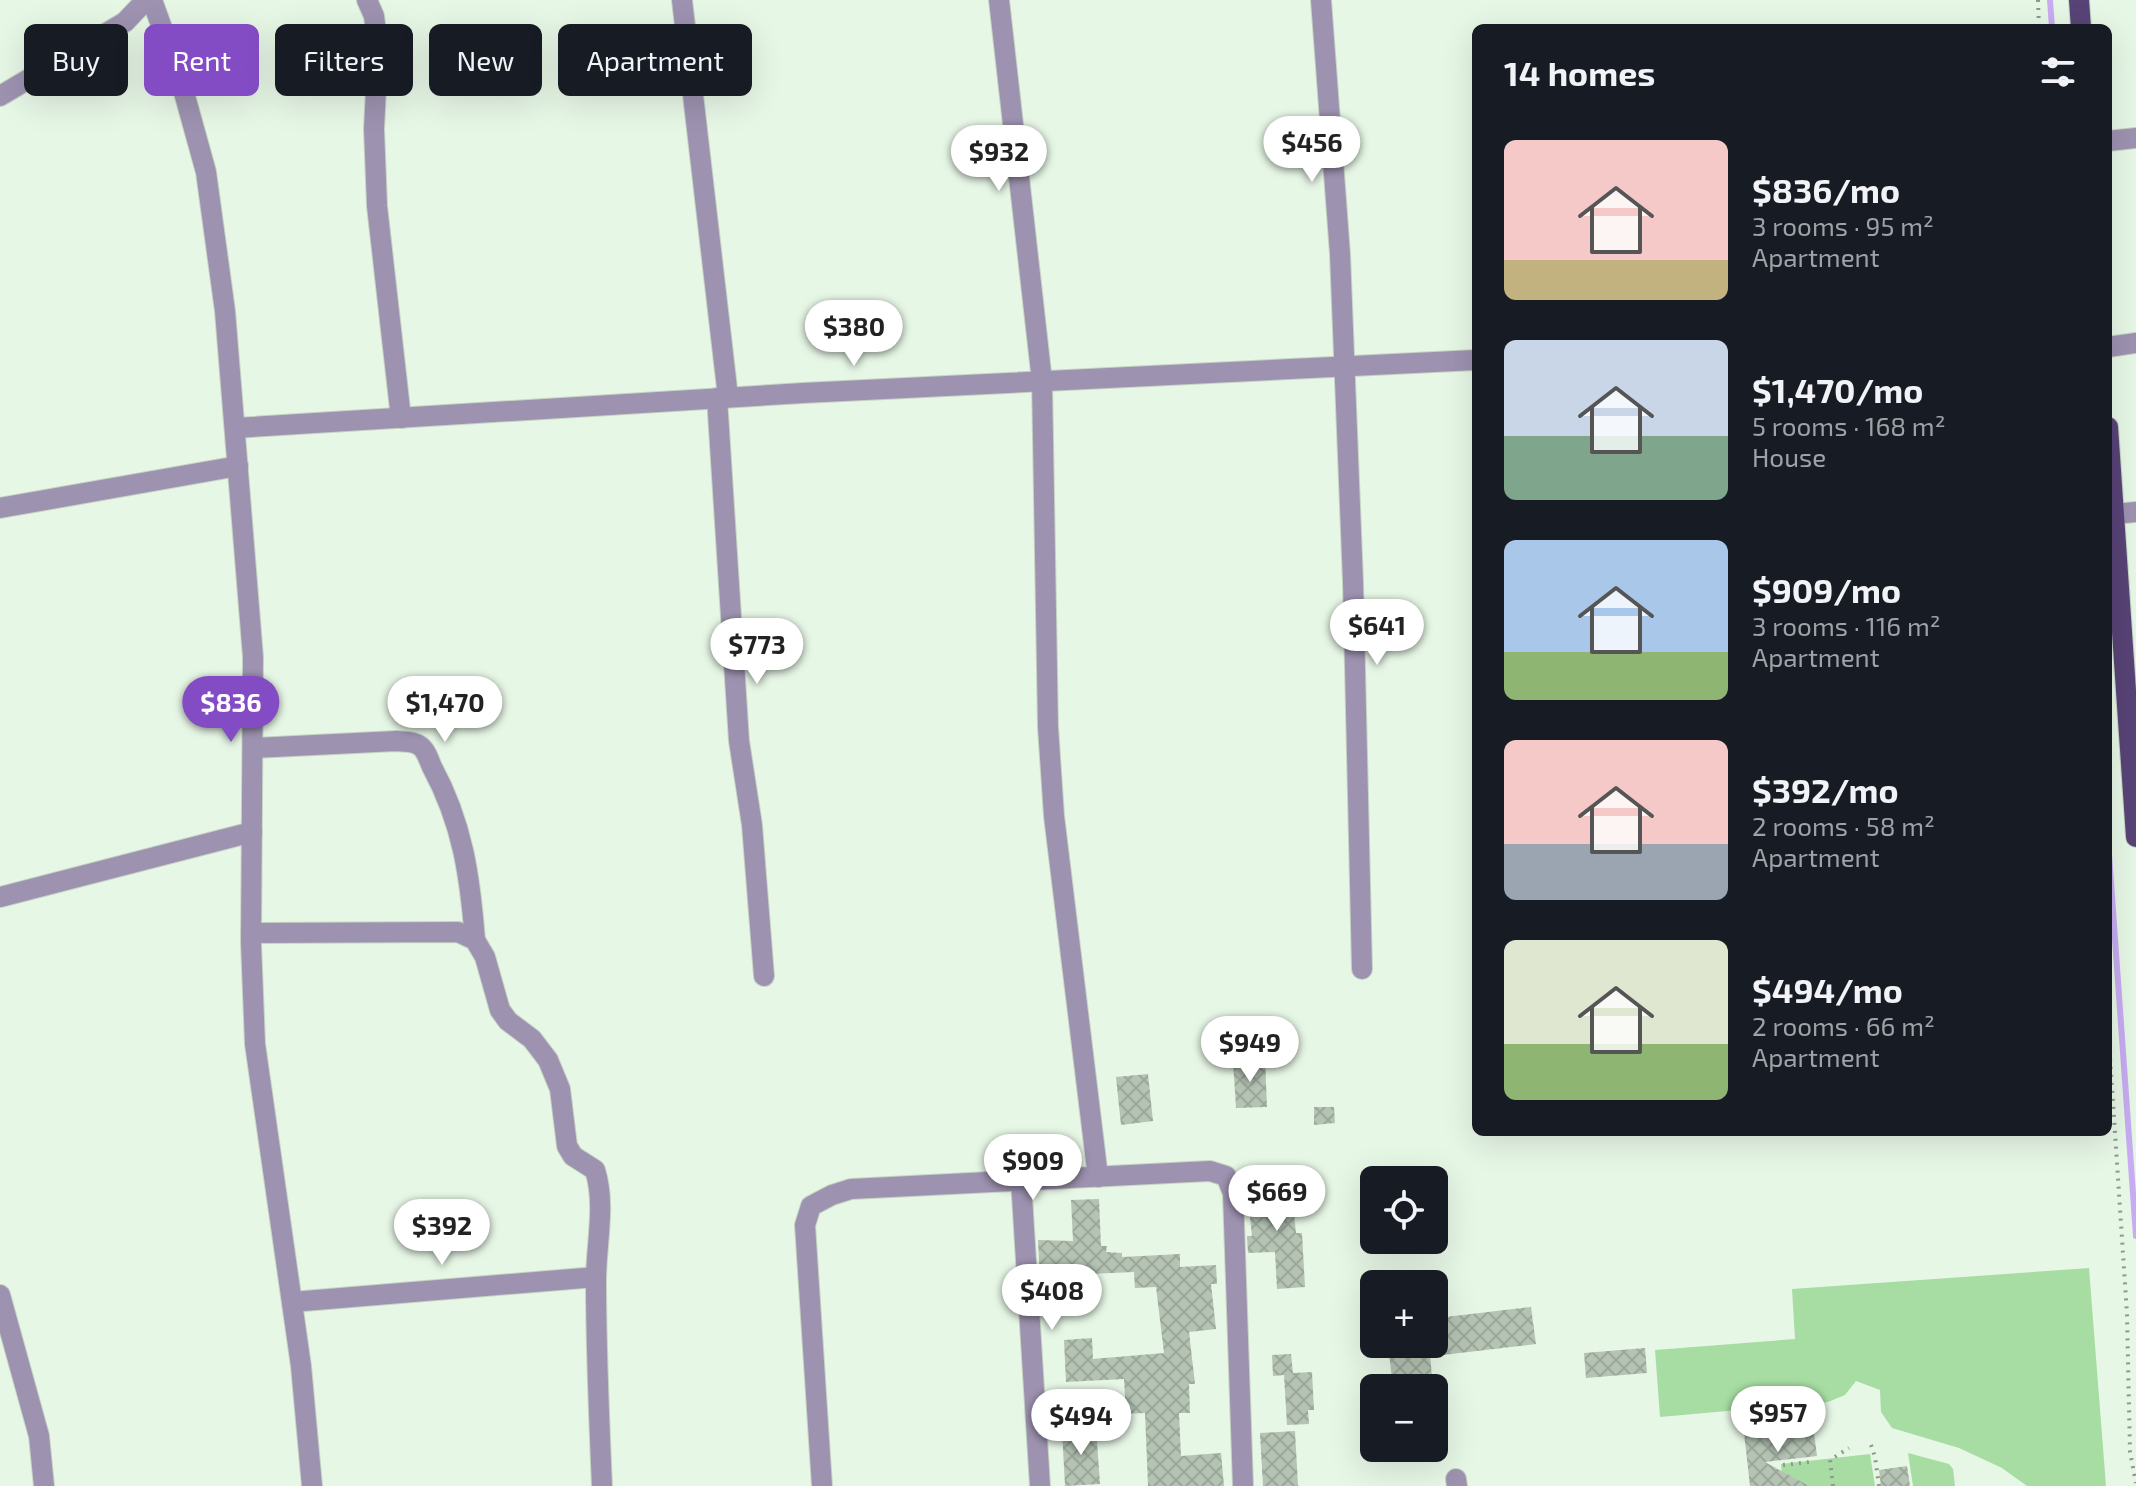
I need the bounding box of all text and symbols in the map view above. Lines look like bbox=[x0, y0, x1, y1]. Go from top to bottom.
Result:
chip: Buy bbox=[24, 24, 128, 96]
chip: Rent bbox=[144, 24, 259, 96]
chip: Filters bbox=[275, 24, 413, 96]
chip: New bbox=[429, 24, 542, 96]
chip: Apartment bbox=[558, 24, 752, 96]
icon: filters bbox=[2036, 50, 2080, 94]
text: 14 homes bbox=[1504, 52, 1655, 93]
pin: $456 bbox=[1265, 116, 1359, 184]
pin: $932 bbox=[952, 125, 1046, 193]
text: $456 bbox=[1281, 126, 1343, 157]
text: $932 bbox=[969, 135, 1029, 166]
text: $836/mo bbox=[1752, 169, 1900, 210]
icon: home bbox=[1568, 172, 1664, 268]
text: 3 rooms · 95 m² bbox=[1752, 210, 1934, 241]
text: Apartment bbox=[1752, 241, 1880, 272]
pin: $380 bbox=[807, 300, 901, 368]
text: $380 bbox=[823, 310, 885, 341]
text: $1,470/mo bbox=[1752, 369, 1923, 410]
icon: home bbox=[1568, 372, 1664, 468]
text: 5 rooms · 168 m² bbox=[1752, 410, 1945, 441]
text: House bbox=[1752, 441, 1826, 472]
text: $909/mo bbox=[1752, 569, 1901, 610]
icon: home bbox=[1568, 572, 1664, 668]
pin: $641 bbox=[1330, 599, 1424, 667]
text: $641 bbox=[1348, 609, 1406, 640]
text: 3 rooms · 116 m² bbox=[1752, 610, 1941, 641]
pin: $773 bbox=[710, 618, 804, 686]
text: $773 bbox=[728, 628, 786, 659]
text: Apartment bbox=[1752, 641, 1880, 672]
pin: $836 bbox=[184, 676, 278, 744]
pin: $1,470 bbox=[380, 676, 510, 744]
text: $836 bbox=[200, 686, 262, 717]
text: $1,470 bbox=[405, 686, 485, 717]
text: $392/mo bbox=[1752, 769, 1899, 810]
icon: home bbox=[1568, 772, 1664, 868]
text: 2 rooms · 58 m² bbox=[1752, 810, 1935, 841]
text: Apartment bbox=[1752, 841, 1880, 872]
text: $494/mo bbox=[1752, 969, 1903, 1010]
icon: home bbox=[1568, 972, 1664, 1068]
text: 2 rooms · 66 m² bbox=[1752, 1010, 1935, 1041]
pin: $949 bbox=[1203, 1016, 1297, 1084]
text: $949 bbox=[1219, 1026, 1281, 1057]
text: Apartment bbox=[1752, 1041, 1880, 1072]
pin: $909 bbox=[986, 1134, 1080, 1202]
text: $909 bbox=[1002, 1144, 1064, 1175]
pin: $669 bbox=[1230, 1165, 1324, 1233]
map controls bbox=[1360, 1166, 1448, 1462]
button: locate bbox=[1360, 1166, 1448, 1254]
text: $669 bbox=[1246, 1175, 1308, 1206]
pin: $392 bbox=[395, 1199, 489, 1267]
text: $392 bbox=[412, 1209, 472, 1240]
pin: $408 bbox=[1005, 1264, 1099, 1332]
button: + bbox=[1360, 1270, 1448, 1358]
text: $408 bbox=[1020, 1274, 1084, 1305]
button: − bbox=[1360, 1374, 1448, 1462]
pin: $957 bbox=[1731, 1386, 1825, 1454]
pin: $494 bbox=[1034, 1389, 1128, 1457]
text: $957 bbox=[1749, 1396, 1807, 1427]
text: $494 bbox=[1049, 1399, 1113, 1430]

